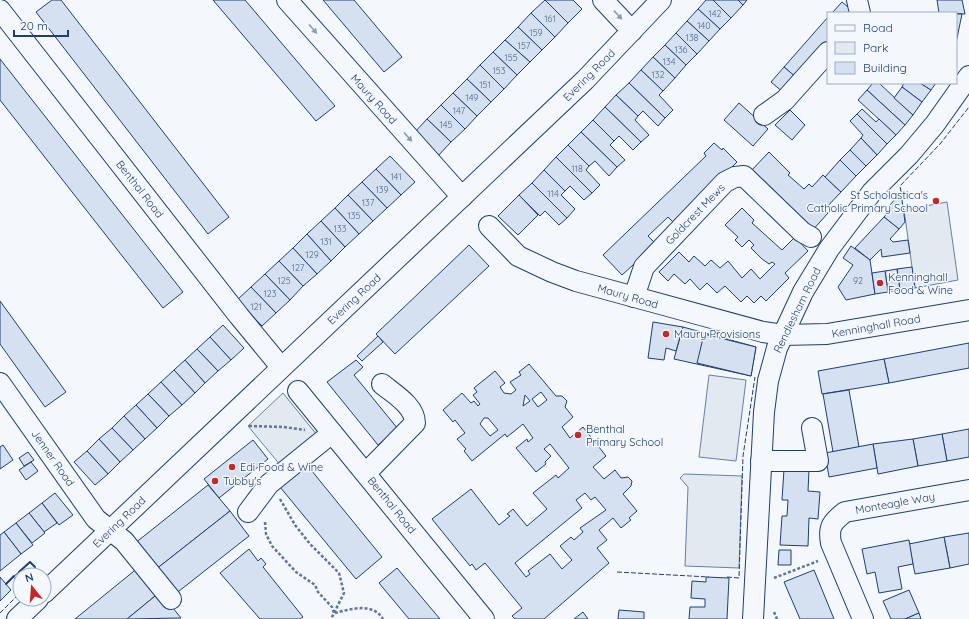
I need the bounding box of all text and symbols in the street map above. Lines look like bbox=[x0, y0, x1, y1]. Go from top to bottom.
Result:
house number: 142 bbox=[709, 8, 721, 19]
one-way arrow bbox=[613, 11, 622, 20]
scale bar bbox=[14, 12, 68, 38]
legend bbox=[827, 12, 957, 84]
house number: 161 bbox=[544, 13, 556, 24]
text: 20 m bbox=[20, 18, 48, 33]
house number: 140 bbox=[697, 20, 711, 31]
text: Road bbox=[863, 20, 893, 35]
one-way arrow bbox=[308, 24, 317, 35]
house number: 159 bbox=[529, 27, 543, 38]
house number: 138 bbox=[686, 32, 699, 43]
house number: 157 bbox=[518, 40, 531, 51]
text: Park bbox=[863, 40, 888, 55]
house number: 136 bbox=[675, 44, 688, 55]
street label: Evering Road bbox=[560, 46, 618, 104]
house number: 155 bbox=[504, 52, 518, 63]
house number: 134 bbox=[663, 56, 676, 67]
text: Building bbox=[863, 60, 907, 75]
house number: 153 bbox=[493, 65, 506, 76]
house number: 132 bbox=[651, 69, 665, 80]
street label: Maury Road bbox=[348, 71, 400, 127]
house number: 151 bbox=[479, 79, 491, 90]
house number: 149 bbox=[466, 92, 478, 103]
house number: 147 bbox=[453, 105, 466, 116]
house number: 145 bbox=[440, 119, 453, 130]
one-way arrow bbox=[403, 133, 412, 142]
street label: Benthal Road bbox=[113, 157, 167, 221]
house number: 118 bbox=[571, 163, 583, 174]
house number: 141 bbox=[390, 171, 402, 182]
street label: Goldcrest Mews bbox=[662, 180, 728, 248]
house number: 139 bbox=[375, 184, 389, 195]
house number: 114 bbox=[547, 188, 559, 199]
place label: St Scholastica's Catholic Primary School bbox=[807, 188, 928, 215]
marker: St Scholastica's Catholic Primary School bbox=[931, 196, 941, 206]
house number: 137 bbox=[362, 197, 375, 208]
house number: 135 bbox=[348, 210, 361, 221]
house number: 133 bbox=[334, 223, 347, 234]
house number: 131 bbox=[320, 236, 332, 247]
house number: 129 bbox=[305, 249, 319, 260]
house number: 127 bbox=[292, 262, 305, 273]
street label: Rendlesham Road bbox=[770, 265, 824, 355]
place label: Kenninghall Food & Wine bbox=[888, 270, 953, 297]
street label: Evering Road bbox=[324, 271, 384, 327]
house number: 125 bbox=[277, 275, 291, 286]
house number: 92 bbox=[853, 275, 863, 286]
marker: Kenninghall Food & Wine bbox=[875, 278, 885, 288]
street label: Maury Road bbox=[596, 281, 660, 311]
house number: 123 bbox=[263, 288, 277, 299]
house number: 121 bbox=[250, 301, 262, 312]
street label: Kenninghall Road bbox=[830, 311, 922, 341]
place label: Maury Provisions bbox=[674, 327, 760, 341]
marker: Maury Provisions bbox=[661, 329, 671, 339]
place label: Benthal Primary School bbox=[586, 422, 663, 449]
street label: Jenner Road bbox=[28, 427, 78, 489]
marker: Benthal Primary School bbox=[573, 430, 583, 440]
place label: Edi Food & Wine bbox=[240, 460, 323, 474]
marker: Edi Food & Wine bbox=[227, 462, 237, 472]
place label: Tubby's bbox=[223, 474, 261, 488]
street label: Benthal Road bbox=[365, 474, 419, 536]
marker: Tubby's bbox=[210, 476, 220, 486]
street label: Monteagle Way bbox=[854, 489, 936, 517]
street label: Evering Road bbox=[90, 493, 148, 551]
north arrow bbox=[12, 567, 52, 607]
text: N bbox=[23, 570, 35, 585]

